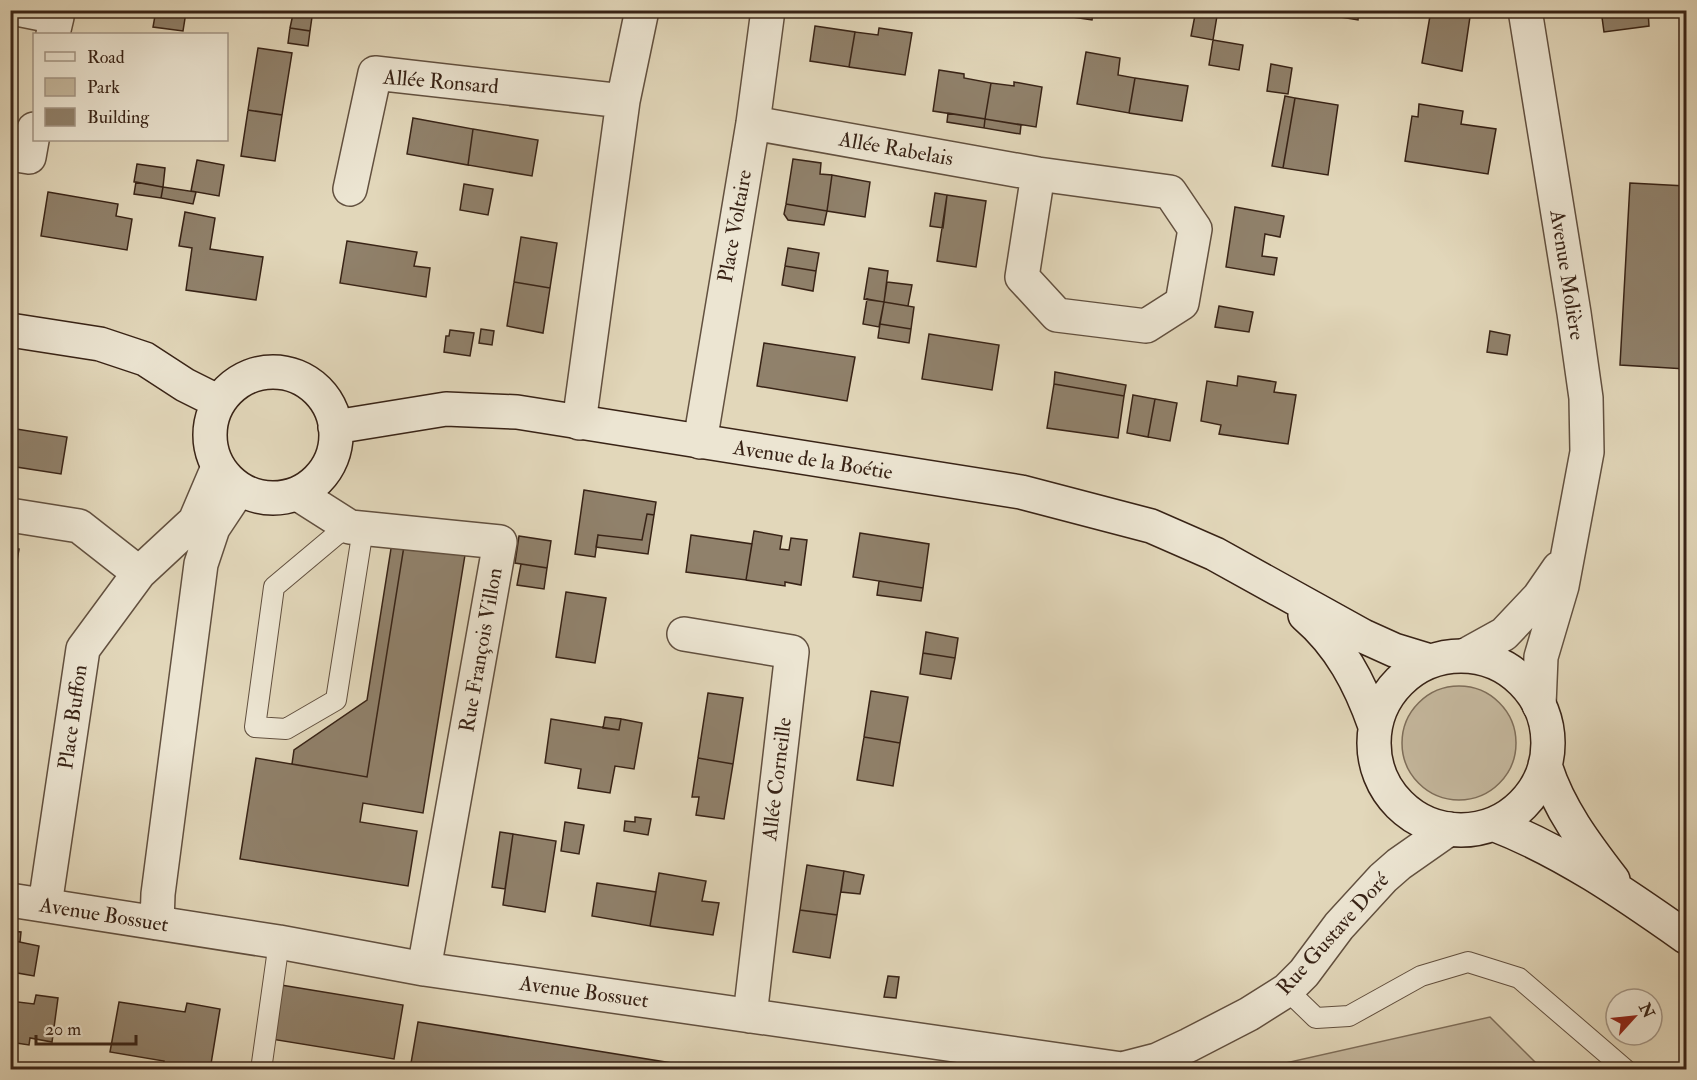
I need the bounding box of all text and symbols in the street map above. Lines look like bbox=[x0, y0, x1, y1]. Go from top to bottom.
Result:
legend bbox=[33, 33, 228, 141]
text: Road bbox=[87, 46, 125, 69]
street label: Allée Ronsard bbox=[381, 63, 500, 101]
text: Park bbox=[87, 76, 120, 99]
text: Building bbox=[87, 106, 150, 129]
street label: Allée Rabelais bbox=[836, 125, 955, 172]
street label: Place Voltaire bbox=[712, 167, 758, 284]
street label: Avenue Molière bbox=[1543, 207, 1591, 342]
street label: Avenue de la Boétie bbox=[730, 434, 895, 486]
street label: Rue François Villon bbox=[453, 566, 509, 734]
street label: Place Buffon bbox=[52, 663, 94, 771]
street label: Allée Corneille bbox=[756, 716, 798, 843]
street label: Rue Gustave Doré bbox=[1271, 867, 1395, 1001]
street label: Avenue Bossuet bbox=[37, 891, 170, 939]
street label: Avenue Bossuet bbox=[517, 969, 650, 1014]
north arrow bbox=[1604, 987, 1664, 1047]
text: N bbox=[1634, 999, 1659, 1022]
scale bar bbox=[36, 1008, 136, 1046]
text: 20 m bbox=[45, 1018, 81, 1041]

